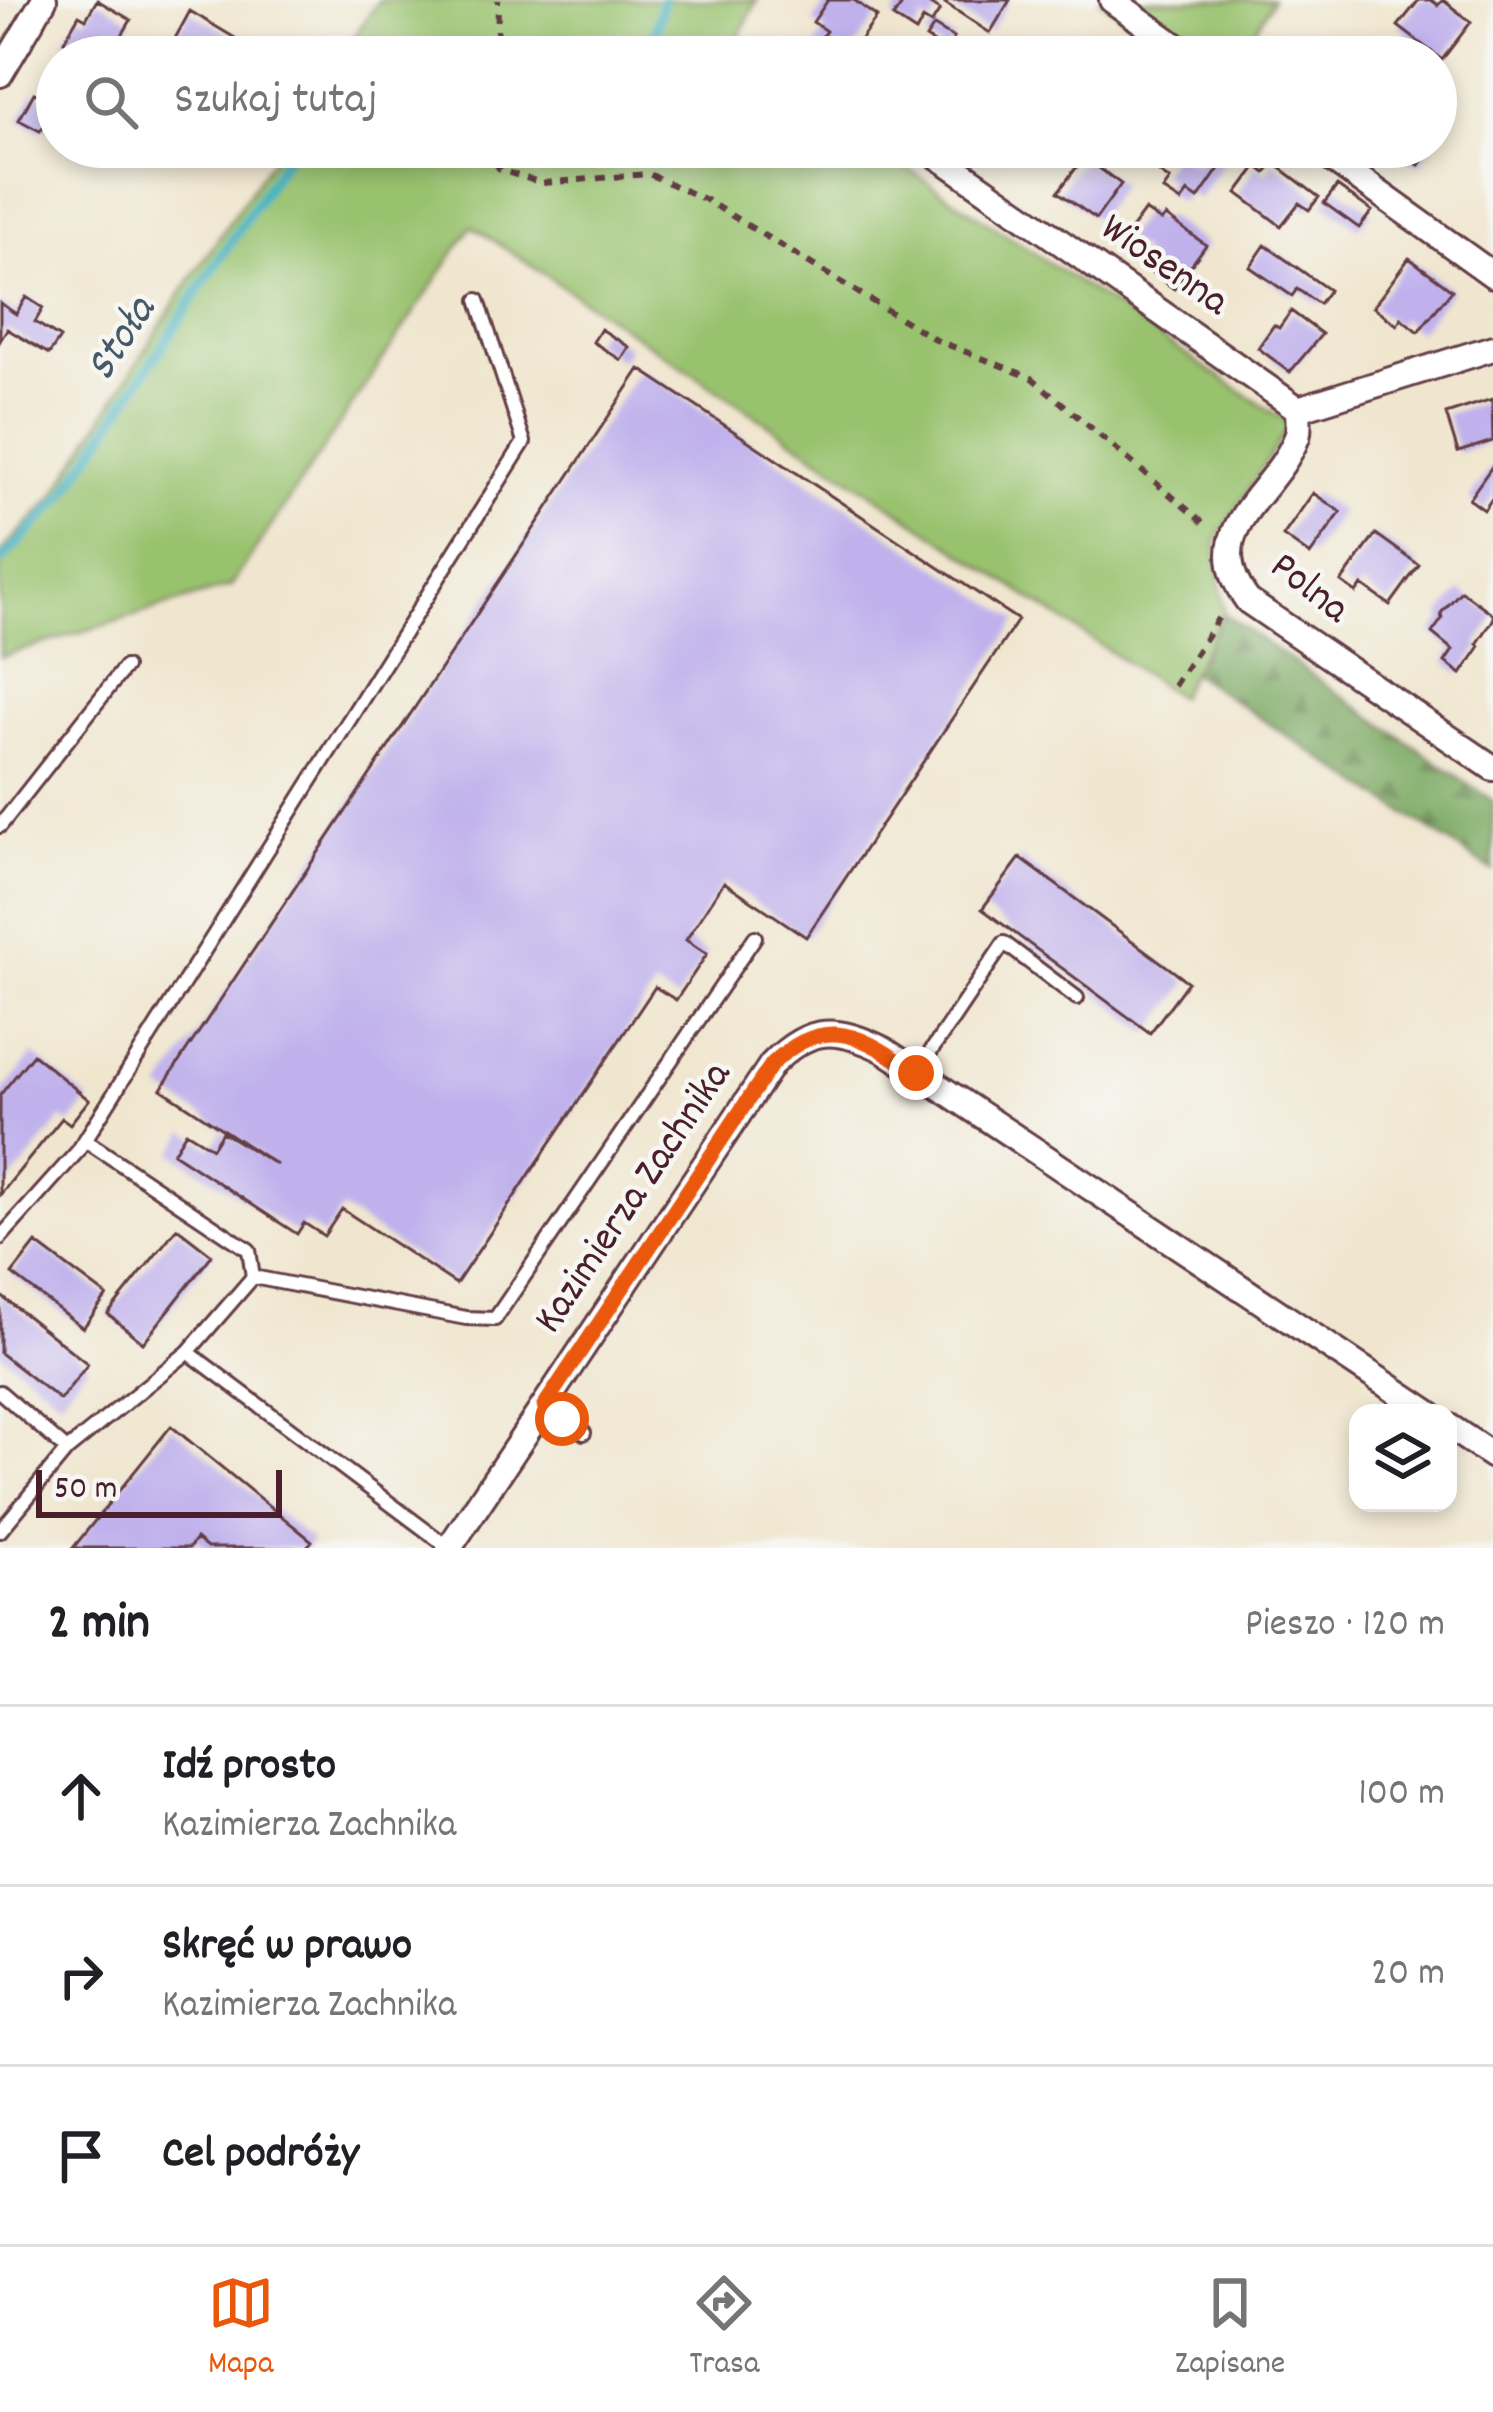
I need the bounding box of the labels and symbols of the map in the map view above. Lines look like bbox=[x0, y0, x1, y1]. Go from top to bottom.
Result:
street label: Wiosenna bbox=[1086, 201, 1241, 334]
water label: Stoła bbox=[72, 284, 175, 395]
street label: Polna bbox=[1255, 540, 1362, 641]
route end bbox=[889, 1046, 943, 1100]
street label: Kazimierza Zachnika bbox=[522, 1050, 749, 1347]
route start bbox=[535, 1392, 589, 1446]
scale bar bbox=[36, 1464, 282, 1517]

